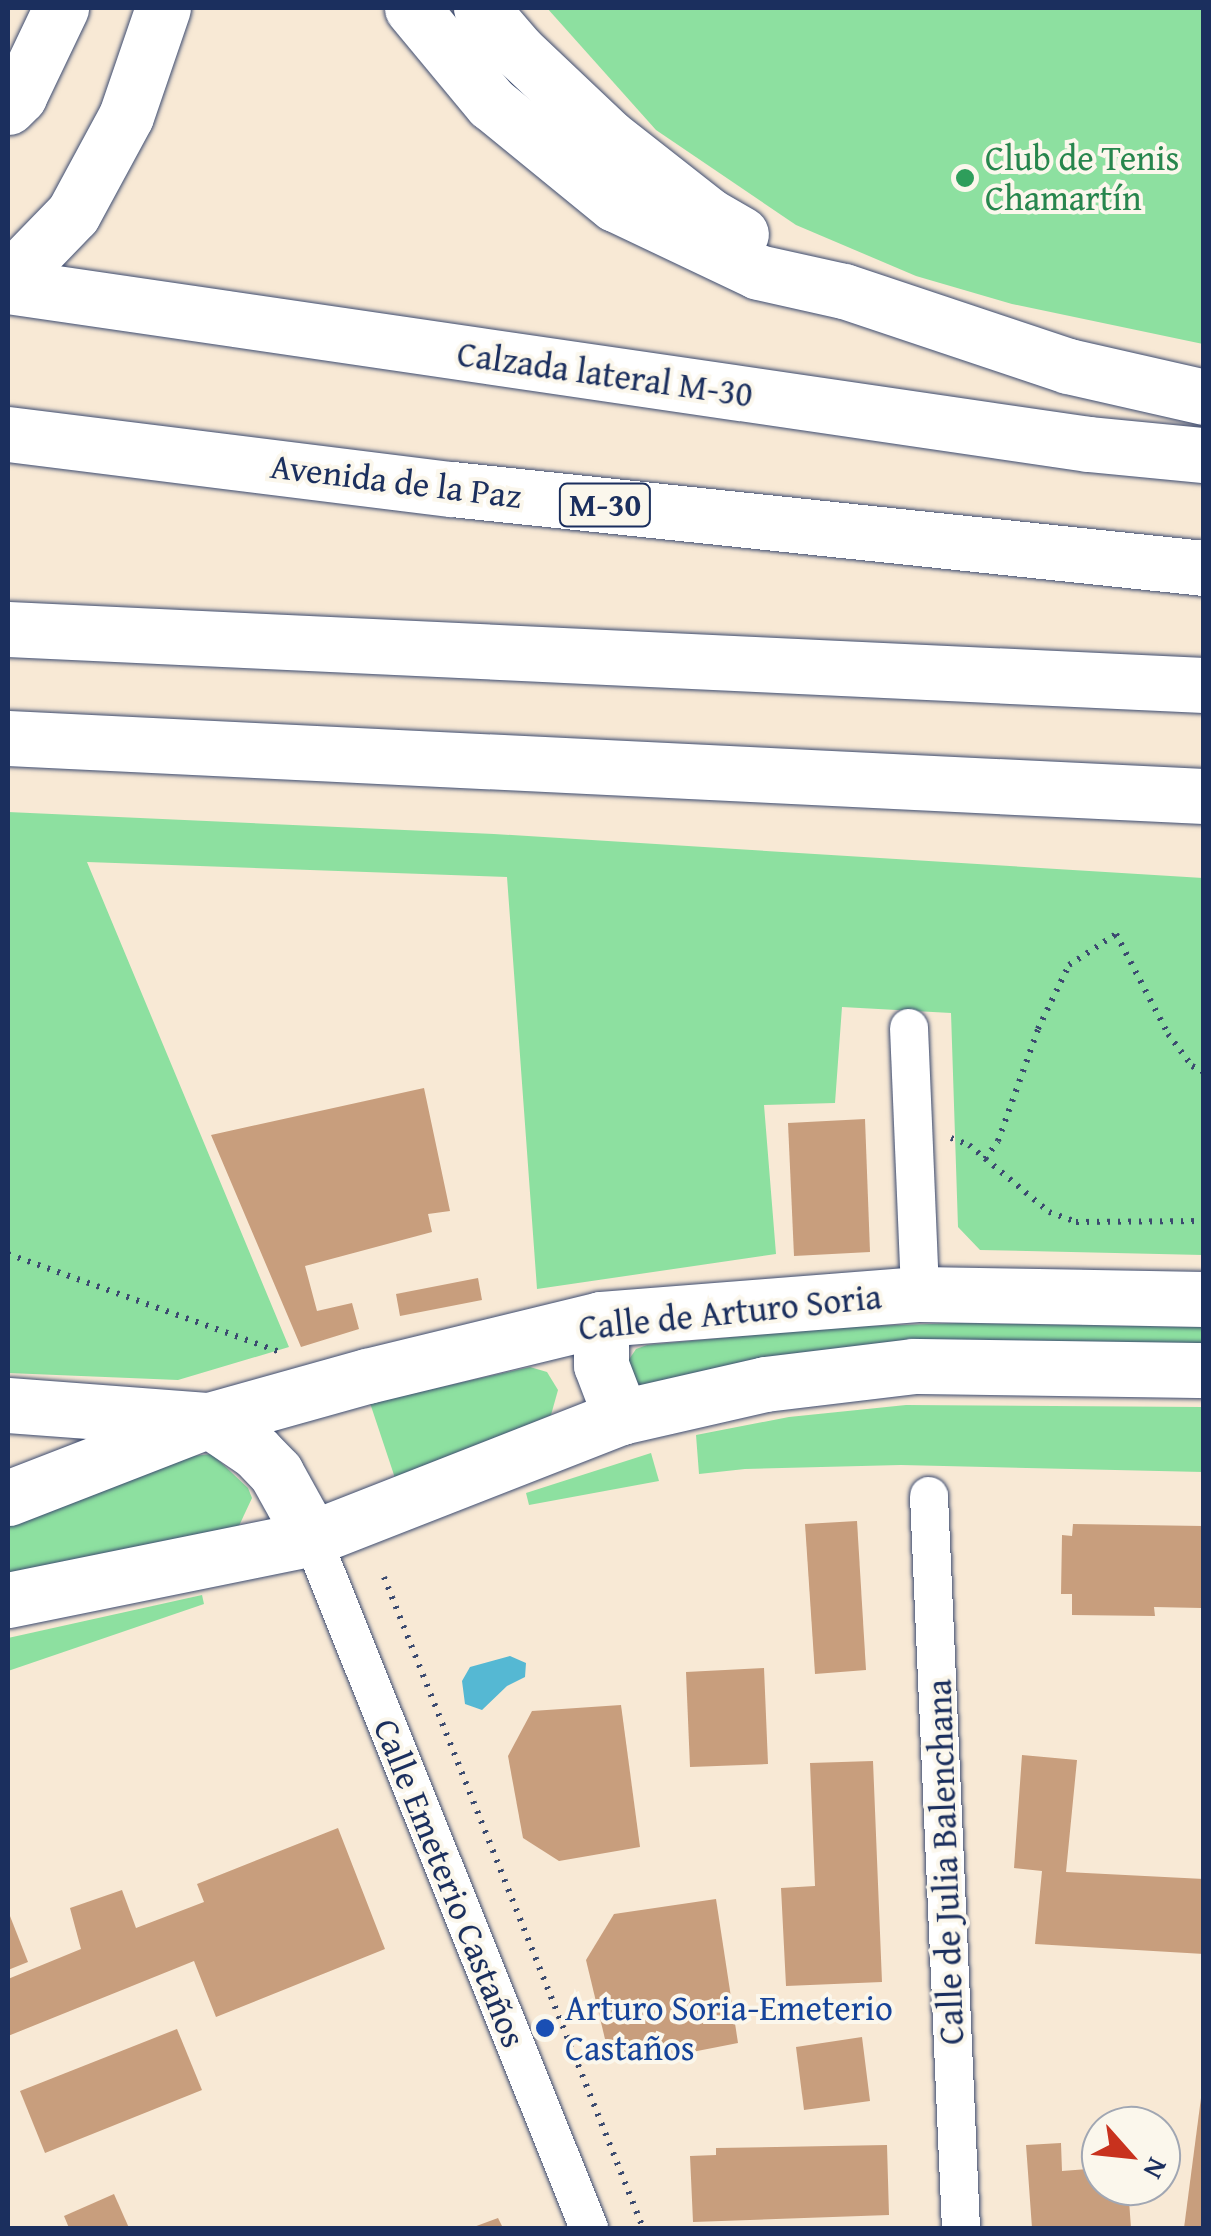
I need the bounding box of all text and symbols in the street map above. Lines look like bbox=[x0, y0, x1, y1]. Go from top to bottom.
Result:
place label: Club de Tenis Chamartín bbox=[985, 137, 1179, 219]
marker: Club de Tenis Chamartín bbox=[954, 167, 976, 189]
street label: Calzada lateral M-30 bbox=[455, 332, 755, 416]
street label: Avenida de la Paz bbox=[268, 445, 524, 517]
road number: M-30 bbox=[558, 478, 652, 532]
street label: Calle de Arturo Soria bbox=[576, 1275, 884, 1349]
street label: Calle de Julia Balenchana bbox=[918, 1679, 972, 2045]
street label: Calle Emeterio Castaños bbox=[365, 1713, 535, 2053]
place label: Arturo Soria-Emeterio Castaños bbox=[565, 1987, 893, 2069]
marker: Arturo Soria-Emeterio Castaños bbox=[534, 2017, 556, 2039]
north arrow bbox=[1081, 2106, 1181, 2206]
text: N bbox=[1134, 2151, 1179, 2187]

